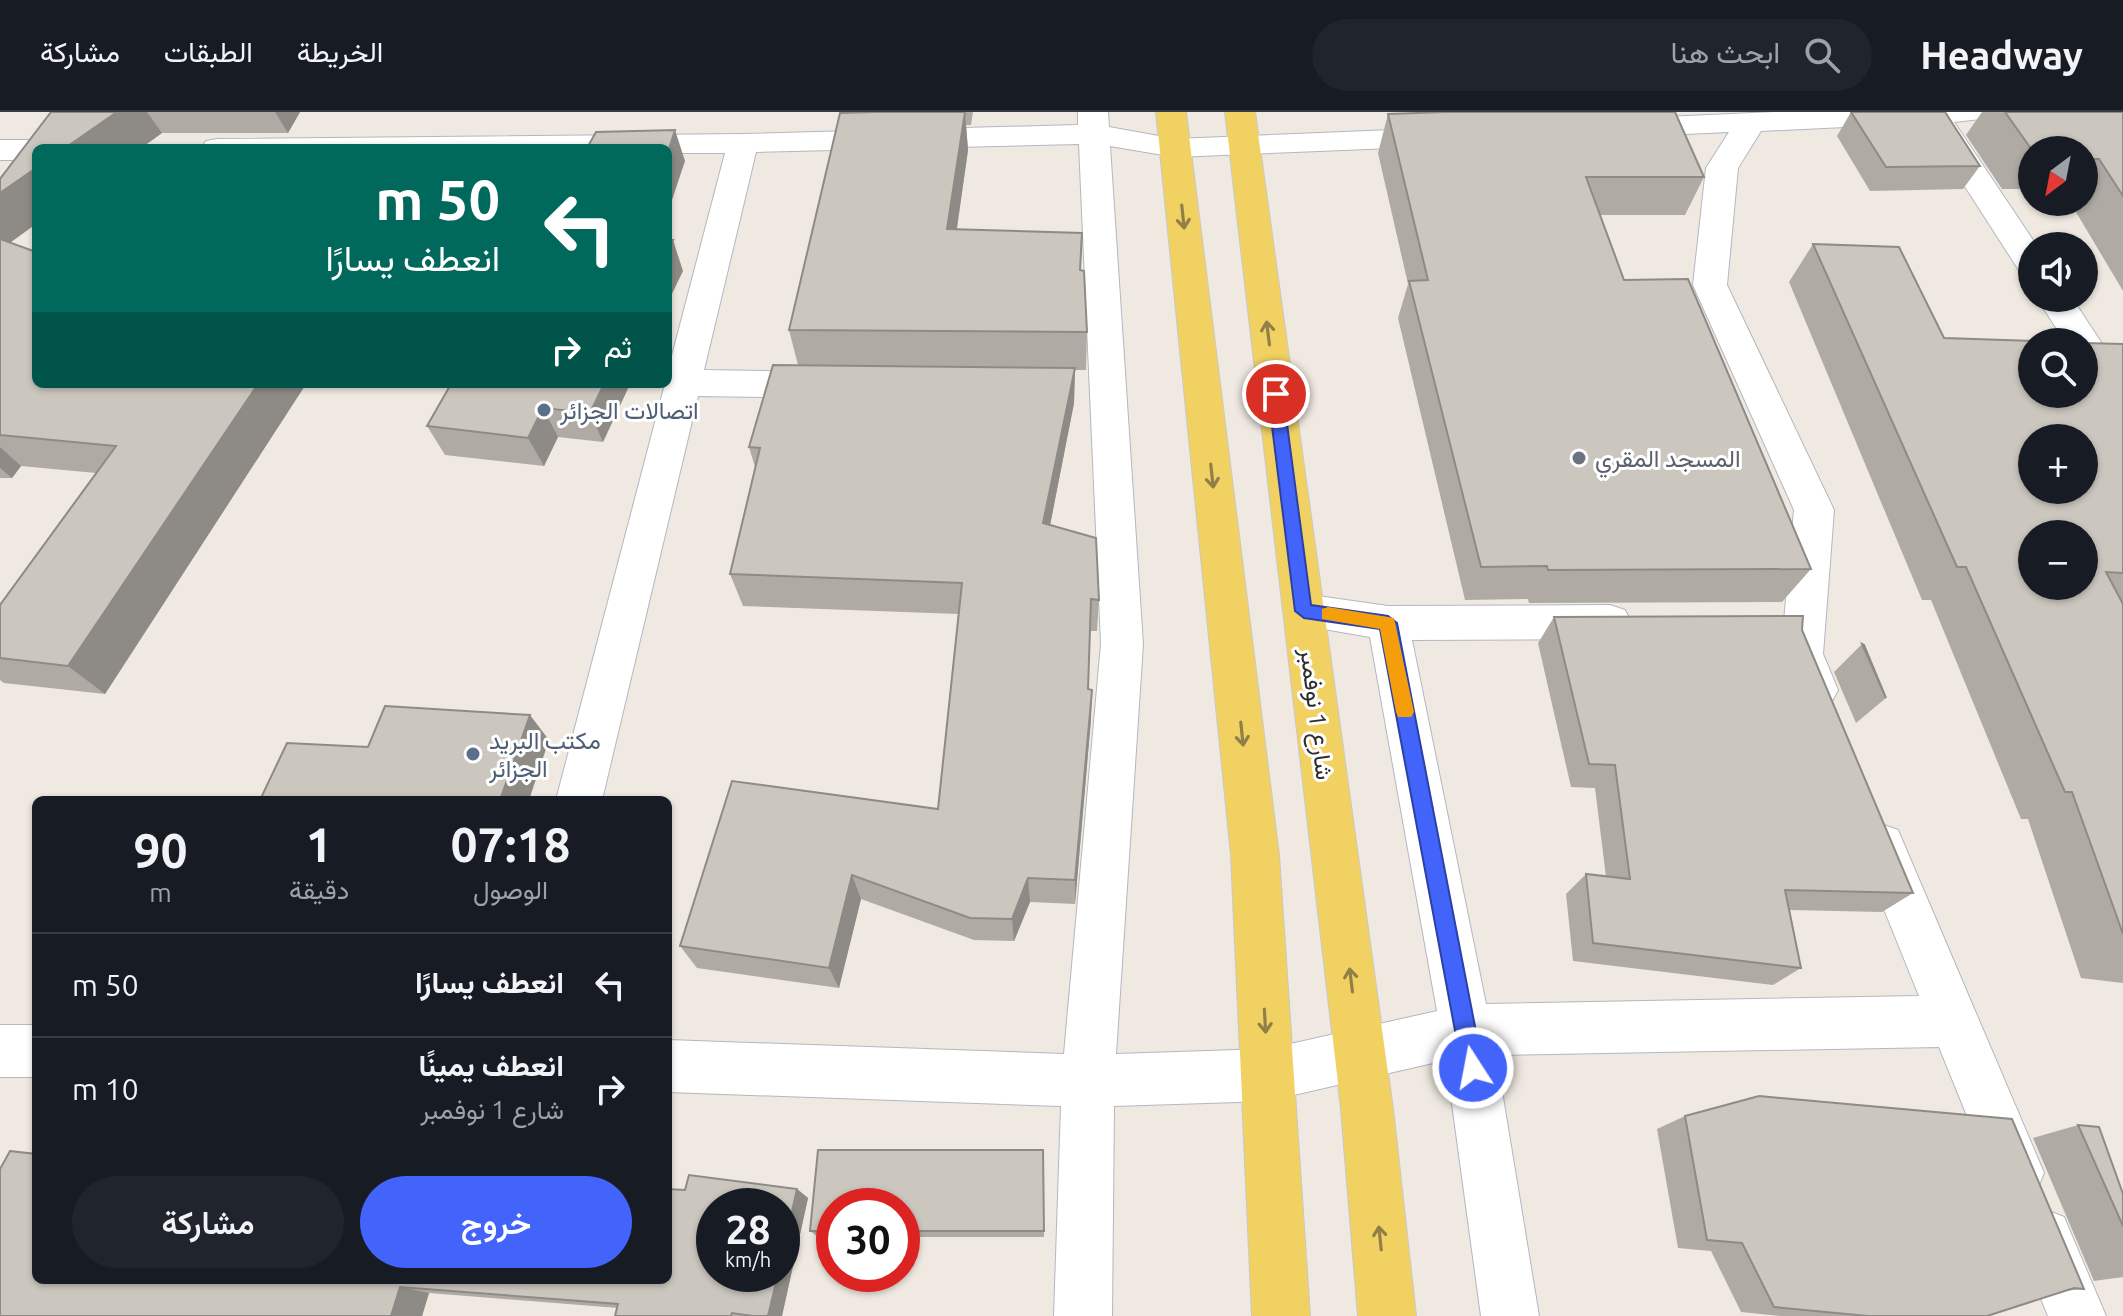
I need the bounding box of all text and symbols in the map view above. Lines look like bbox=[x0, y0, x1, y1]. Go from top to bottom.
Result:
search box bbox=[1312, 19, 1872, 91]
icon: search bbox=[1800, 33, 1844, 77]
text: Headway bbox=[1920, 34, 2083, 76]
text: ابحث هنا bbox=[1670, 35, 1780, 69]
text: مشاركة bbox=[40, 36, 120, 67]
text: الطبقات bbox=[164, 36, 253, 67]
text: الخريطة bbox=[297, 36, 383, 67]
north arrow bbox=[2018, 136, 2098, 216]
map controls bbox=[2018, 136, 2098, 600]
text: 50 m bbox=[375, 168, 500, 231]
icon: left bbox=[528, 176, 632, 280]
one-way arrow bbox=[1176, 204, 1191, 229]
button: sound bbox=[2018, 232, 2098, 312]
text: انعطف يسارًا bbox=[326, 237, 500, 278]
one-way arrow bbox=[1260, 321, 1275, 346]
icon: right bbox=[544, 328, 588, 372]
button: search bbox=[2018, 328, 2098, 408]
text: ثم bbox=[604, 330, 632, 364]
pin bbox=[1242, 360, 1310, 428]
icon: arrive bbox=[1254, 372, 1298, 416]
place label: اتصالات الجزائر bbox=[559, 397, 699, 426]
marker: اتصالات الجزائر bbox=[535, 401, 553, 419]
button: + bbox=[2018, 424, 2098, 504]
place label: المسجد المقري bbox=[1595, 445, 1741, 478]
marker: المسجد المقري bbox=[1570, 449, 1588, 467]
one-way arrow bbox=[1205, 462, 1220, 489]
button: − bbox=[2018, 520, 2098, 600]
street label: شارع 1 نوفمبر bbox=[1292, 646, 1338, 782]
one-way arrow bbox=[1234, 720, 1249, 747]
place label: مكتب البريد الجزائر bbox=[488, 727, 601, 784]
marker: مكتب البريد الجزائر bbox=[464, 745, 482, 763]
text: 1 bbox=[306, 817, 333, 871]
text: 07:18 bbox=[451, 817, 571, 871]
text: 90 bbox=[133, 823, 188, 877]
text: دقيقة bbox=[289, 875, 349, 904]
text: الوصول bbox=[473, 875, 548, 904]
text: m bbox=[149, 878, 172, 907]
icon: left bbox=[588, 963, 632, 1007]
text: انعطف يسارًا bbox=[415, 965, 564, 999]
one-way arrow bbox=[1343, 967, 1358, 994]
text: 50 m bbox=[72, 968, 139, 1002]
one-way arrow bbox=[1258, 1007, 1273, 1034]
position arrow bbox=[1431, 1026, 1515, 1110]
text: انعطف يمينًا bbox=[419, 1048, 564, 1082]
icon: right bbox=[588, 1067, 632, 1111]
text: 10 m bbox=[72, 1072, 139, 1106]
text: شارع 1 نوفمبر bbox=[420, 1095, 564, 1124]
button: مشاركة bbox=[72, 1176, 344, 1268]
button: خروج bbox=[360, 1176, 632, 1268]
speed limit sign: 30 bbox=[816, 1188, 920, 1292]
text: 28 bbox=[725, 1207, 771, 1252]
one-way arrow bbox=[1372, 1225, 1387, 1252]
text: km/h bbox=[725, 1248, 771, 1271]

